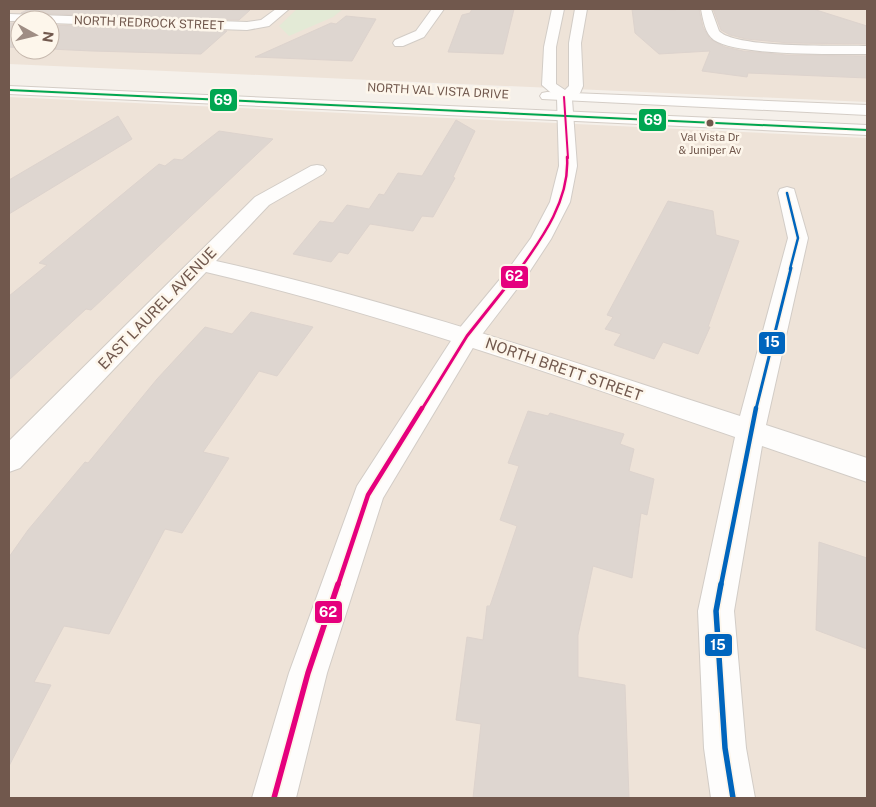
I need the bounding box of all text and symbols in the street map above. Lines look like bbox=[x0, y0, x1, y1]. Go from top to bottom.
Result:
north arrow bbox=[10, 10, 60, 60]
street label: NORTH REDROCK STREET bbox=[74, 13, 224, 33]
text: N bbox=[39, 30, 57, 43]
street label: NORTH VAL VISTA DRIVE bbox=[367, 80, 509, 102]
line badge: 69 bbox=[209, 88, 238, 112]
text: 69 bbox=[214, 92, 232, 108]
line badge: 69 bbox=[638, 108, 667, 132]
text: 69 bbox=[644, 112, 662, 128]
marker: Val Vista Dr & Juniper Av bbox=[705, 118, 715, 128]
place label: Val Vista Dr & Juniper Av bbox=[679, 131, 742, 156]
street label: EAST LAUREL AVENUE bbox=[94, 244, 220, 372]
line badge: 62 bbox=[500, 265, 529, 289]
text: 62 bbox=[505, 268, 523, 284]
line badge: 15 bbox=[758, 331, 786, 355]
street label: NORTH BRETT STREET bbox=[483, 334, 645, 404]
text: 15 bbox=[764, 334, 780, 350]
line badge: 62 bbox=[314, 600, 343, 624]
text: 62 bbox=[319, 604, 337, 620]
line badge: 15 bbox=[704, 633, 733, 657]
text: 15 bbox=[710, 637, 726, 653]

